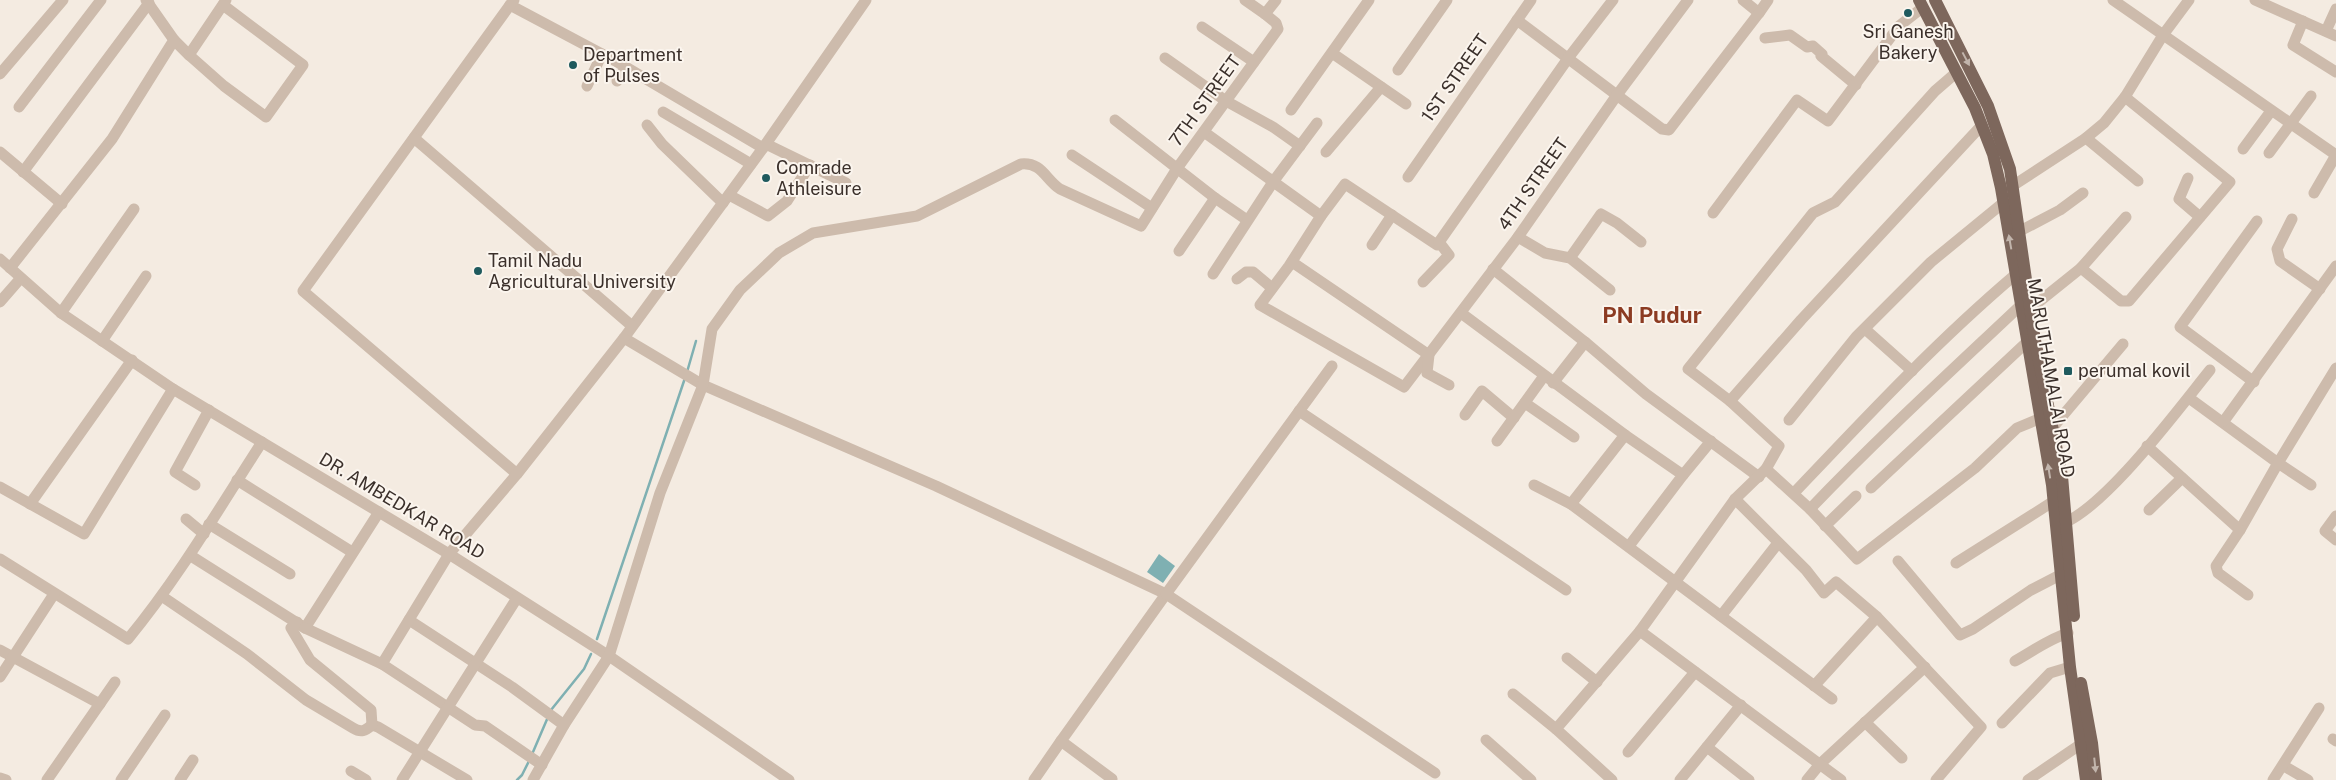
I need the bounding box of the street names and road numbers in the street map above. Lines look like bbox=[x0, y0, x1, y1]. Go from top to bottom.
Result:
street label: 1ST STREET bbox=[1417, 30, 1493, 126]
street label: 7TH STREET bbox=[1164, 51, 1245, 150]
street label: 4TH STREET bbox=[1493, 133, 1572, 234]
street label: MARUTHAMALAI ROAD bbox=[2024, 277, 2079, 479]
street label: DR. AMBEDKAR ROAD bbox=[316, 448, 489, 563]

